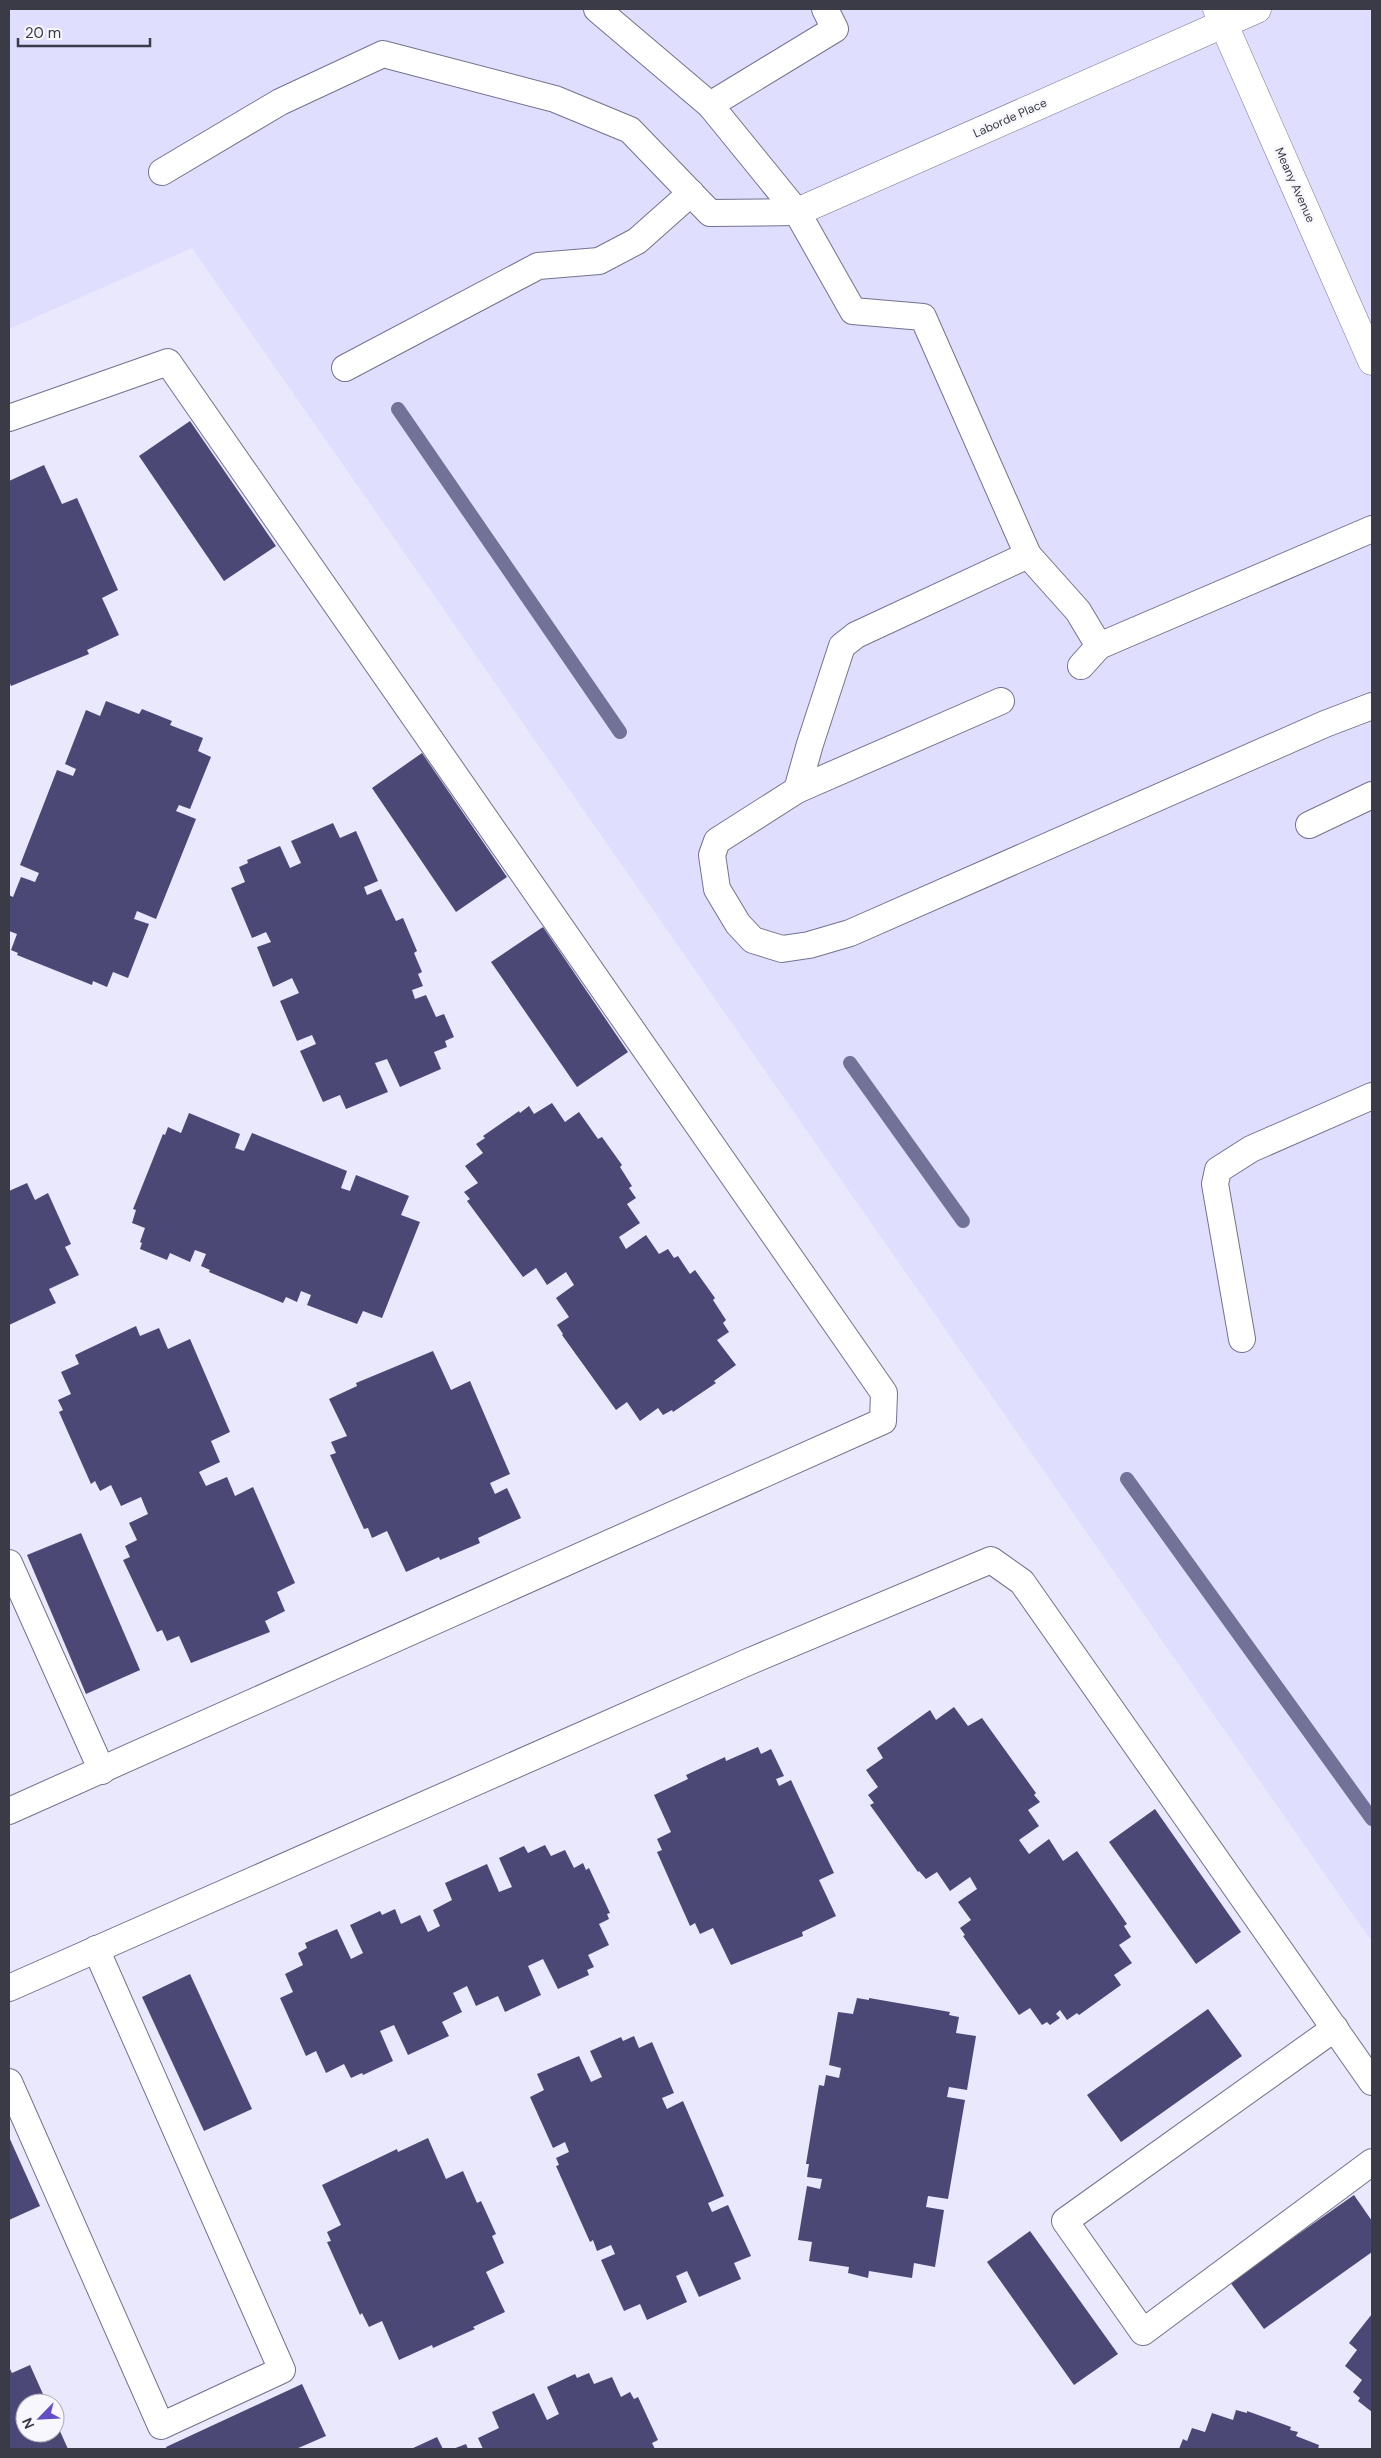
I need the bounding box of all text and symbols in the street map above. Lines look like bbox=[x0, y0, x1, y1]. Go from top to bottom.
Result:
scale bar bbox=[18, 15, 150, 47]
text: 20 m bbox=[25, 23, 61, 43]
street label: Laborde Place bbox=[971, 95, 1050, 141]
street label: Meany Avenue bbox=[1271, 145, 1319, 225]
north arrow bbox=[15, 2393, 65, 2443]
text: N bbox=[18, 2415, 38, 2432]

